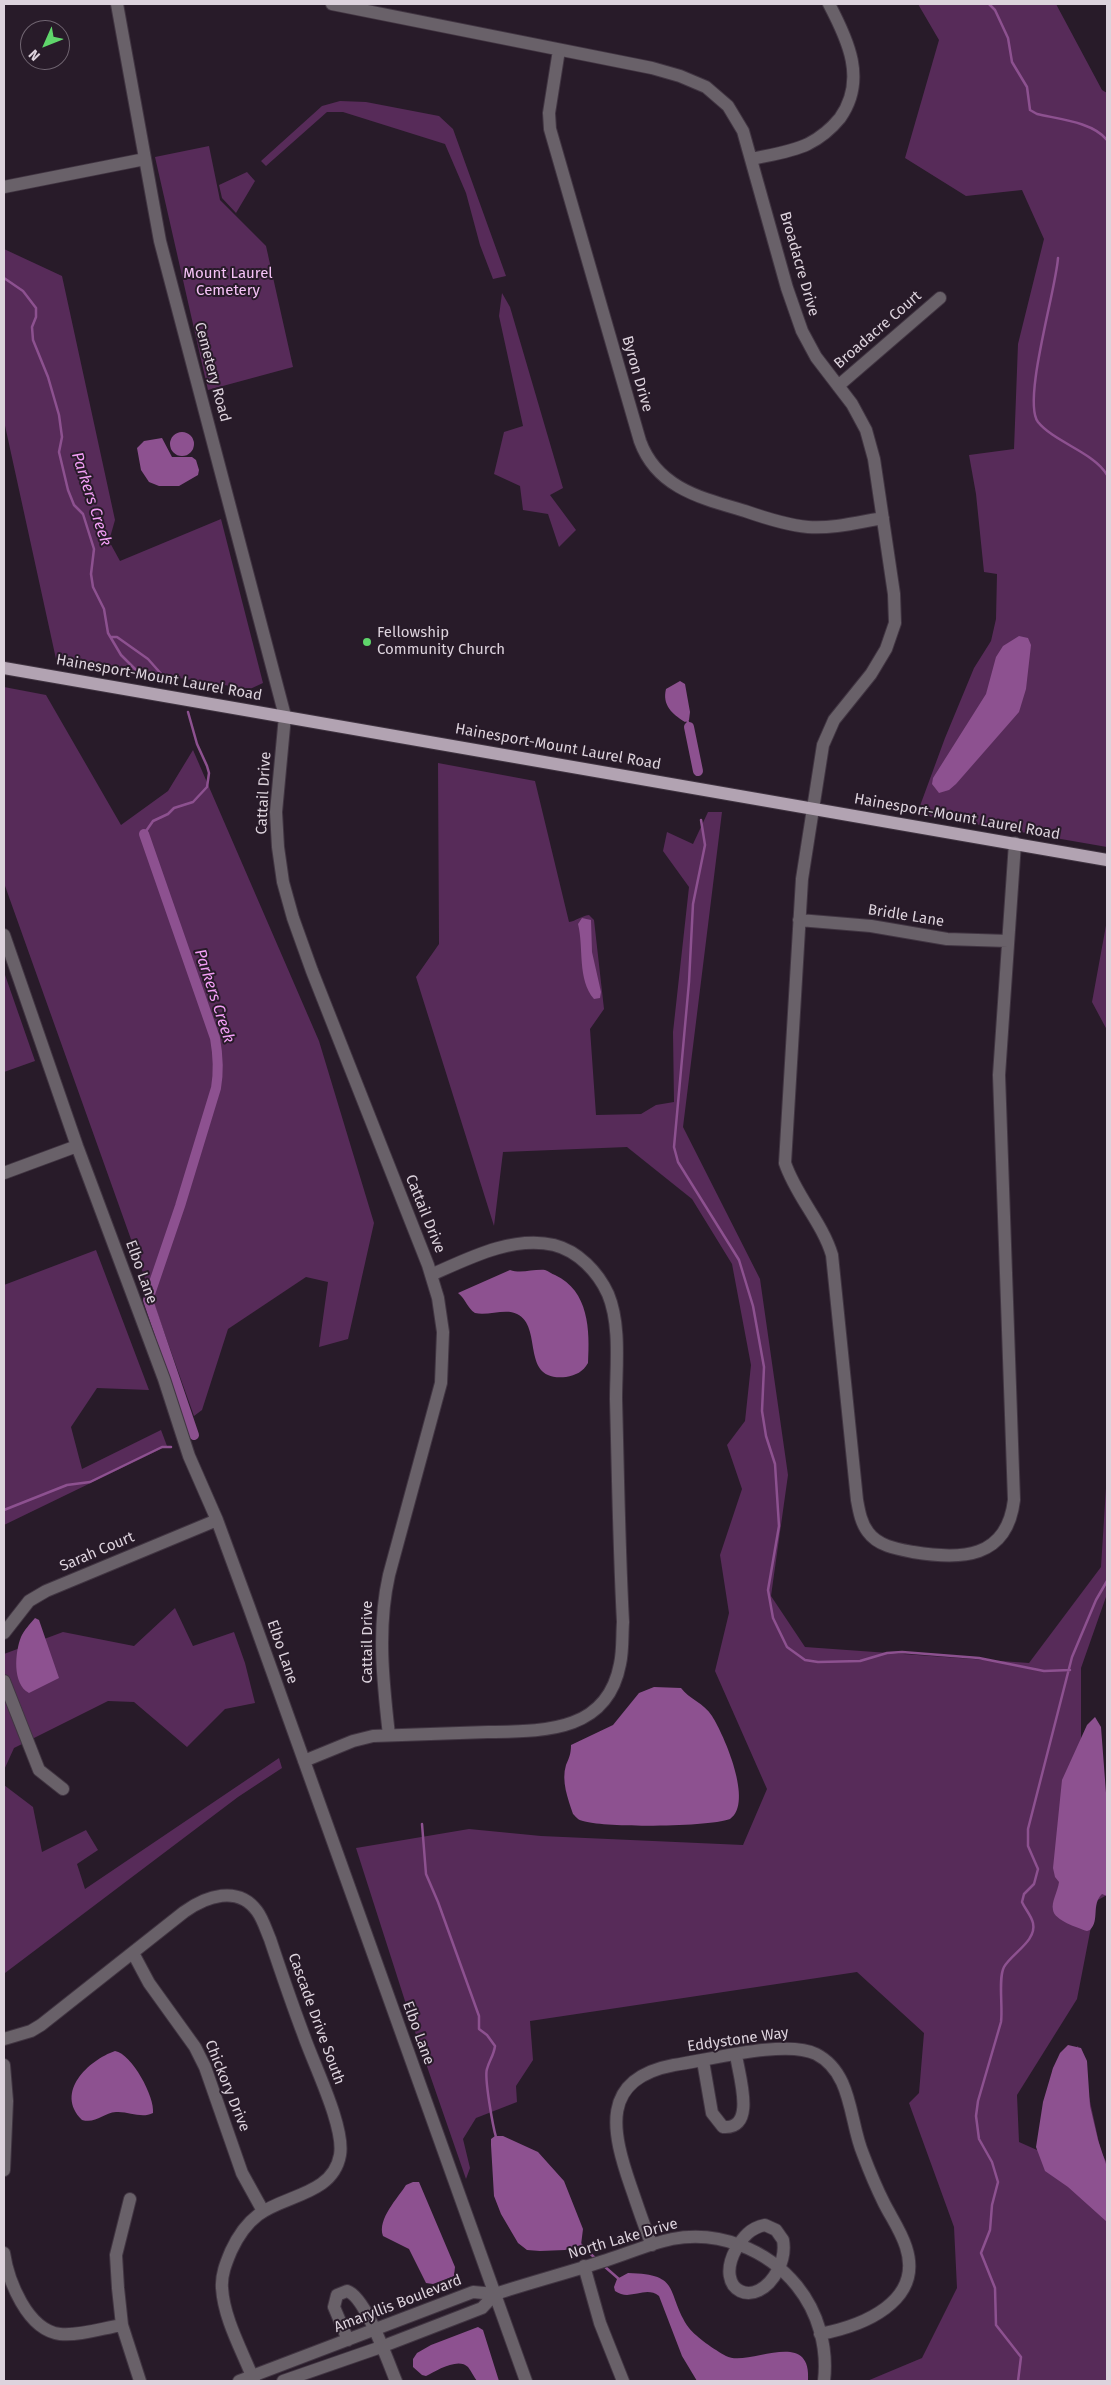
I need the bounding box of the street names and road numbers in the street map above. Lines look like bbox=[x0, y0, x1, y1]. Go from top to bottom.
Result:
street label: Broadacre Drive bbox=[775, 210, 823, 318]
street label: Broadacre Court bbox=[831, 287, 925, 373]
street label: Cemetery Road bbox=[190, 320, 234, 424]
street label: Byron Drive bbox=[618, 334, 656, 414]
street label: Hainesport-Mount Laurel Road bbox=[55, 651, 263, 705]
street label: Hainesport-Mount Laurel Road bbox=[454, 720, 662, 774]
street label: Cattail Drive bbox=[253, 751, 275, 835]
street label: Hainesport-Mount Laurel Road bbox=[853, 790, 1061, 844]
street label: Bridle Lane bbox=[867, 901, 945, 931]
street label: Cattail Drive bbox=[401, 1172, 449, 1256]
street label: Elbo Lane bbox=[121, 1238, 161, 1306]
street label: Sarah Court bbox=[57, 1528, 137, 1576]
street label: Cattail Drive bbox=[359, 1600, 377, 1684]
street label: Elbo Lane bbox=[263, 1618, 301, 1686]
street label: Cascade Drive South bbox=[284, 1951, 348, 2087]
street label: Elbo Lane bbox=[398, 1999, 438, 2067]
street label: Eddystone Way bbox=[686, 2024, 790, 2056]
street label: Chickory Drive bbox=[200, 2038, 254, 2134]
street label: North Lake Drive bbox=[566, 2215, 680, 2263]
street label: Amaryllis Boulevard bbox=[332, 2271, 464, 2337]

